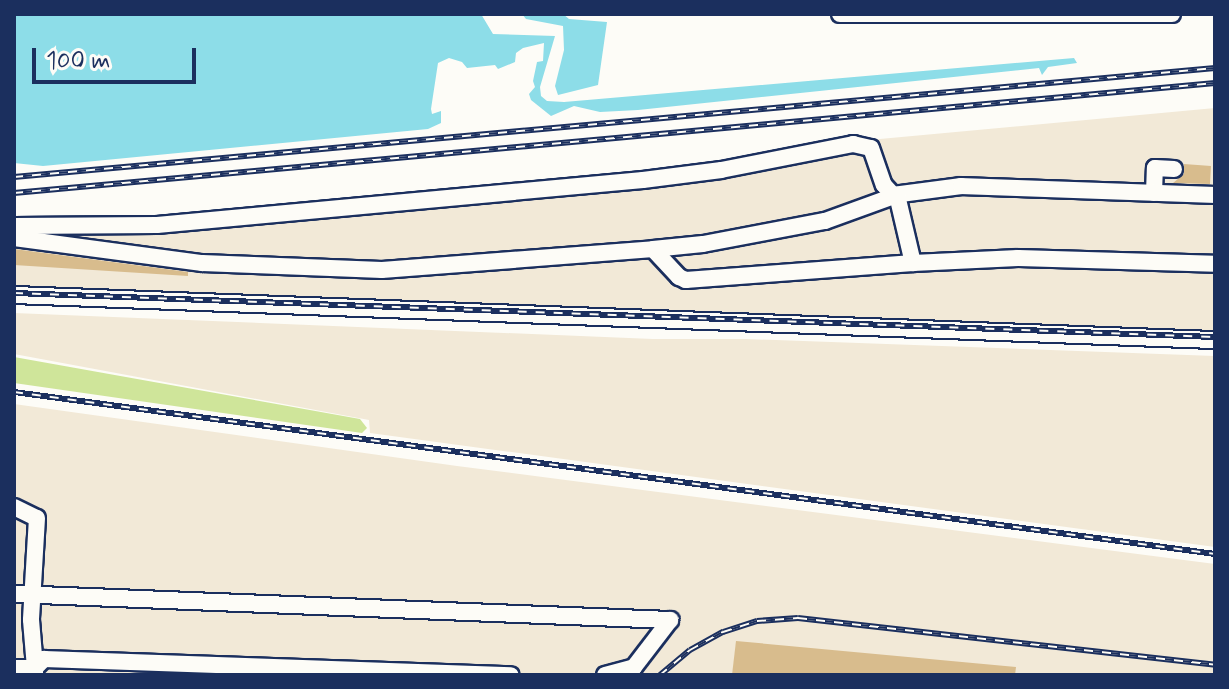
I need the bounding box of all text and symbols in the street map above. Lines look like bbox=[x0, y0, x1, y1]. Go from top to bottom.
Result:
scale bar bbox=[36, 32, 200, 82]
text: 100 m bbox=[46, 46, 110, 77]

